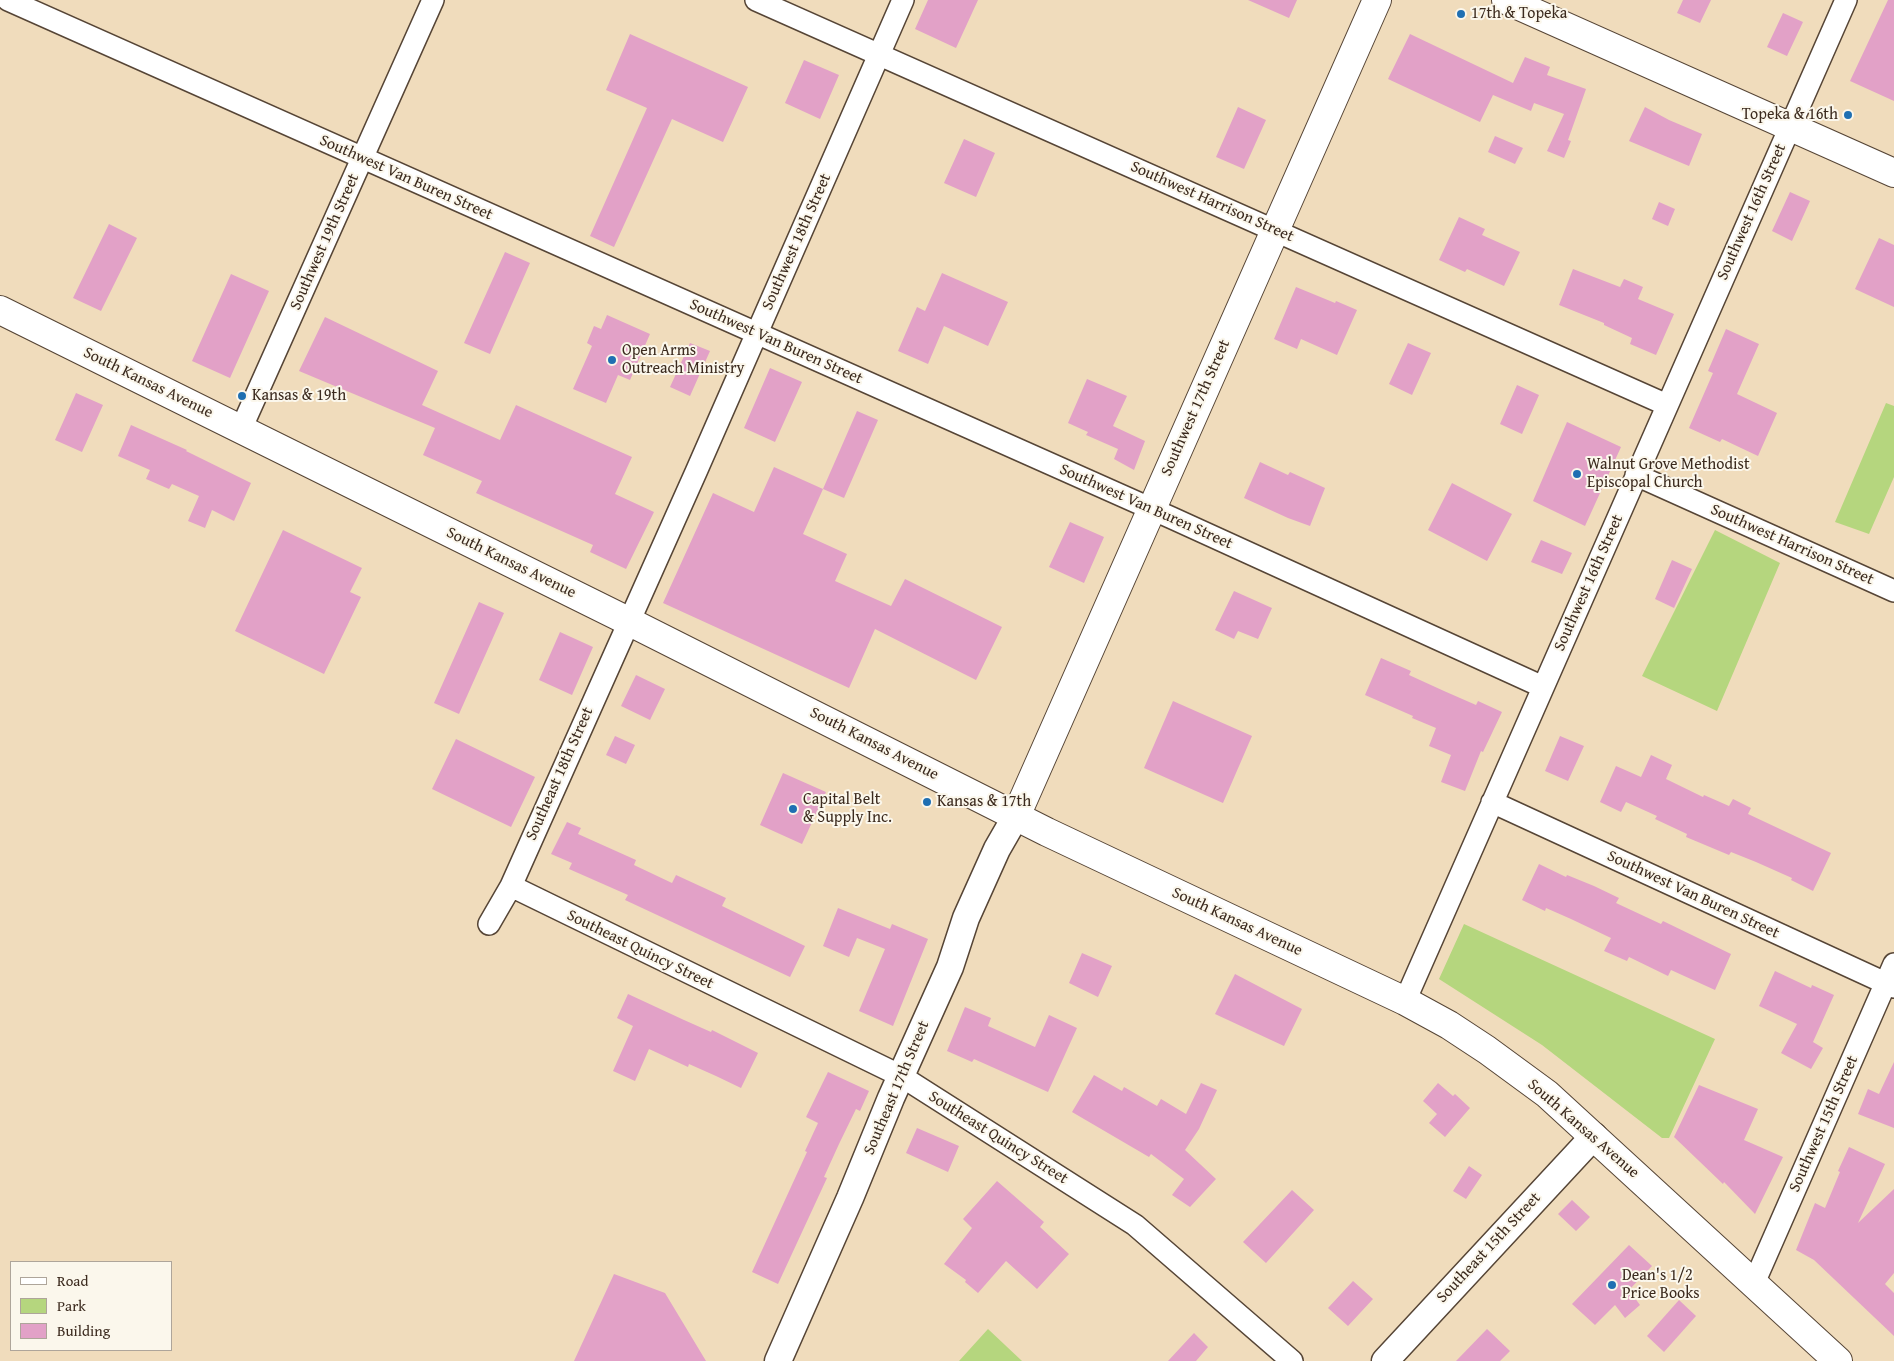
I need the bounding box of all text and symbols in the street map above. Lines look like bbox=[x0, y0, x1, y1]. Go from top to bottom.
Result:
place label: 17th & Topeka bbox=[1471, 4, 1567, 24]
marker: 17th & Topeka bbox=[1455, 8, 1467, 20]
place label: Topeka & 16th bbox=[1742, 105, 1838, 125]
marker: Topeka & 16th bbox=[1842, 109, 1854, 121]
street label: Southwest Van Buren Street bbox=[316, 131, 496, 225]
street label: Southwest 16th Street bbox=[1713, 141, 1791, 283]
street label: Southwest Harrison Street bbox=[1127, 157, 1297, 247]
street label: Southwest 19th Street bbox=[286, 171, 364, 313]
street label: Southwest 18th Street bbox=[758, 171, 836, 313]
street label: Southwest Van Buren Street bbox=[686, 295, 866, 389]
street label: Southwest 17th Street bbox=[1157, 337, 1235, 479]
place label: Open Arms Outreach Ministry bbox=[622, 341, 744, 379]
street label: South Kansas Avenue bbox=[80, 343, 216, 423]
marker: Open Arms Outreach Ministry bbox=[606, 354, 618, 366]
place label: Kansas & 19th bbox=[252, 386, 346, 406]
marker: Kansas & 19th bbox=[236, 390, 248, 402]
place label: Walnut Grove Methodist Episcopal Church bbox=[1587, 455, 1750, 493]
street label: Southwest Van Buren Street bbox=[1056, 460, 1236, 554]
marker: Walnut Grove Methodist Episcopal Church bbox=[1571, 468, 1583, 480]
street label: Southwest Harrison Street bbox=[1707, 500, 1877, 590]
street label: Southwest 16th Street bbox=[1550, 512, 1628, 654]
street label: South Kansas Avenue bbox=[443, 523, 579, 603]
street label: South Kansas Avenue bbox=[806, 703, 942, 785]
street label: Southeast 18th Street bbox=[522, 704, 598, 844]
place label: Capital Belt & Supply Inc. bbox=[803, 790, 892, 828]
place label: Kansas & 17th bbox=[937, 792, 1031, 812]
marker: Kansas & 17th bbox=[921, 796, 933, 808]
marker: Capital Belt & Supply Inc. bbox=[787, 803, 799, 815]
street label: Southwest Van Buren Street bbox=[1604, 847, 1782, 943]
street label: South Kansas Avenue bbox=[1169, 883, 1305, 961]
street label: Southeast Quincy Street bbox=[564, 906, 716, 994]
street label: Southeast 17th Street bbox=[860, 1018, 934, 1158]
street label: Southwest 15th Street bbox=[1785, 1053, 1863, 1195]
street label: South Kansas Avenue bbox=[1523, 1075, 1643, 1183]
street label: Southeast Quincy Street bbox=[925, 1087, 1071, 1189]
street label: Southeast 15th Street bbox=[1433, 1189, 1545, 1307]
legend bbox=[10, 1261, 172, 1351]
place label: Dean's 1/2 Price Books bbox=[1622, 1266, 1700, 1304]
text: Road bbox=[57, 1270, 88, 1291]
marker: Dean's 1/2 Price Books bbox=[1606, 1279, 1618, 1291]
text: Park bbox=[57, 1295, 86, 1316]
text: Building bbox=[57, 1320, 110, 1341]

